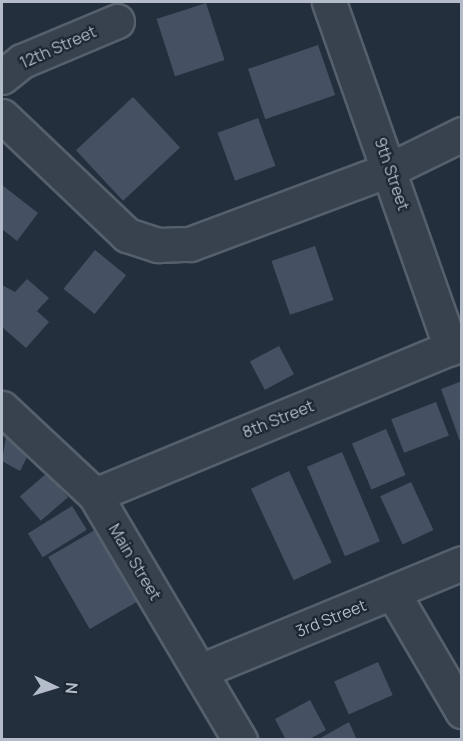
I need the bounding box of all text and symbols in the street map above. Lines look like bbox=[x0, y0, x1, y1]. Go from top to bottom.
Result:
street label: 12th Street bbox=[17, 22, 99, 72]
street label: 9th Street bbox=[371, 135, 413, 213]
street label: 8th Street bbox=[239, 396, 317, 442]
street label: Main Street bbox=[105, 520, 165, 604]
street label: 3rd Street bbox=[293, 595, 369, 641]
north arrow bbox=[24, 657, 84, 717]
text: N bbox=[61, 682, 83, 695]

